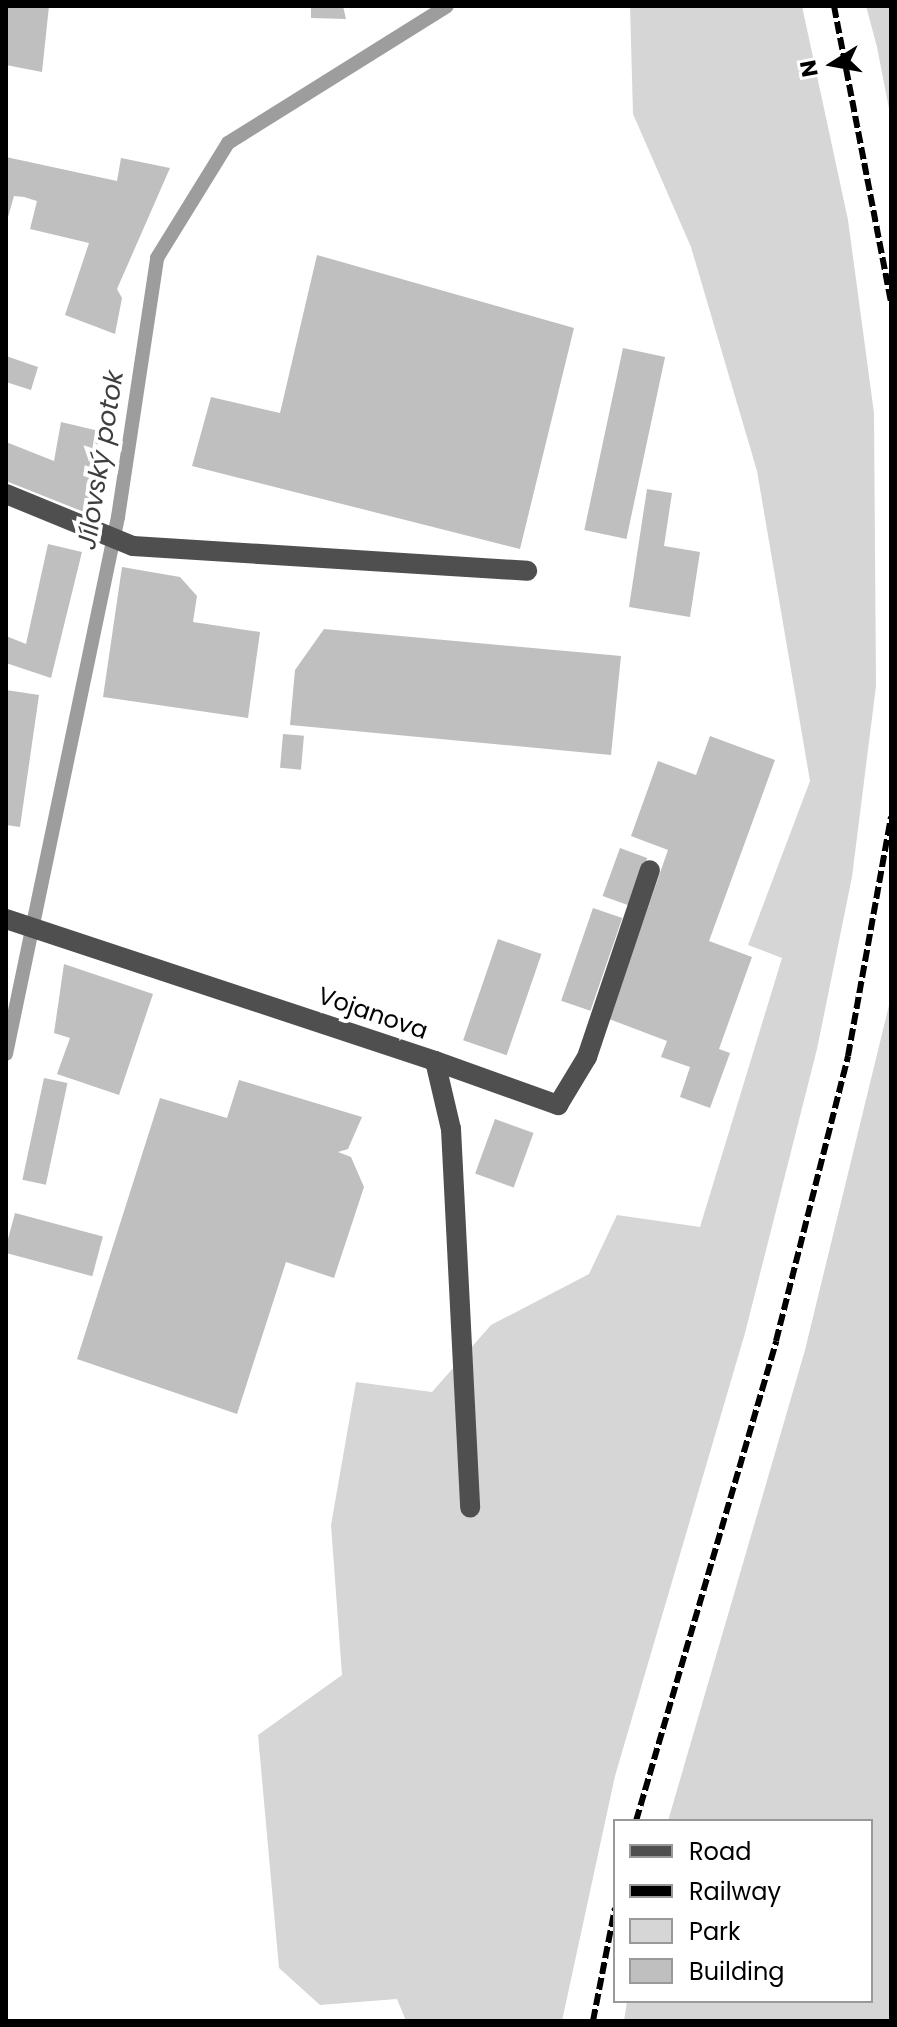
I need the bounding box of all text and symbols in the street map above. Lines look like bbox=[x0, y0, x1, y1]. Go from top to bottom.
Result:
north arrow bbox=[793, 24, 873, 104]
text: N bbox=[792, 58, 826, 80]
water label: Jílovský potok bbox=[71, 368, 131, 552]
street label: Vojanova bbox=[314, 981, 432, 1045]
legend bbox=[613, 1819, 873, 2003]
text: Road bbox=[689, 1835, 751, 1868]
text: Railway bbox=[689, 1875, 781, 1908]
text: Park bbox=[689, 1915, 740, 1948]
text: Building bbox=[689, 1955, 785, 1988]

